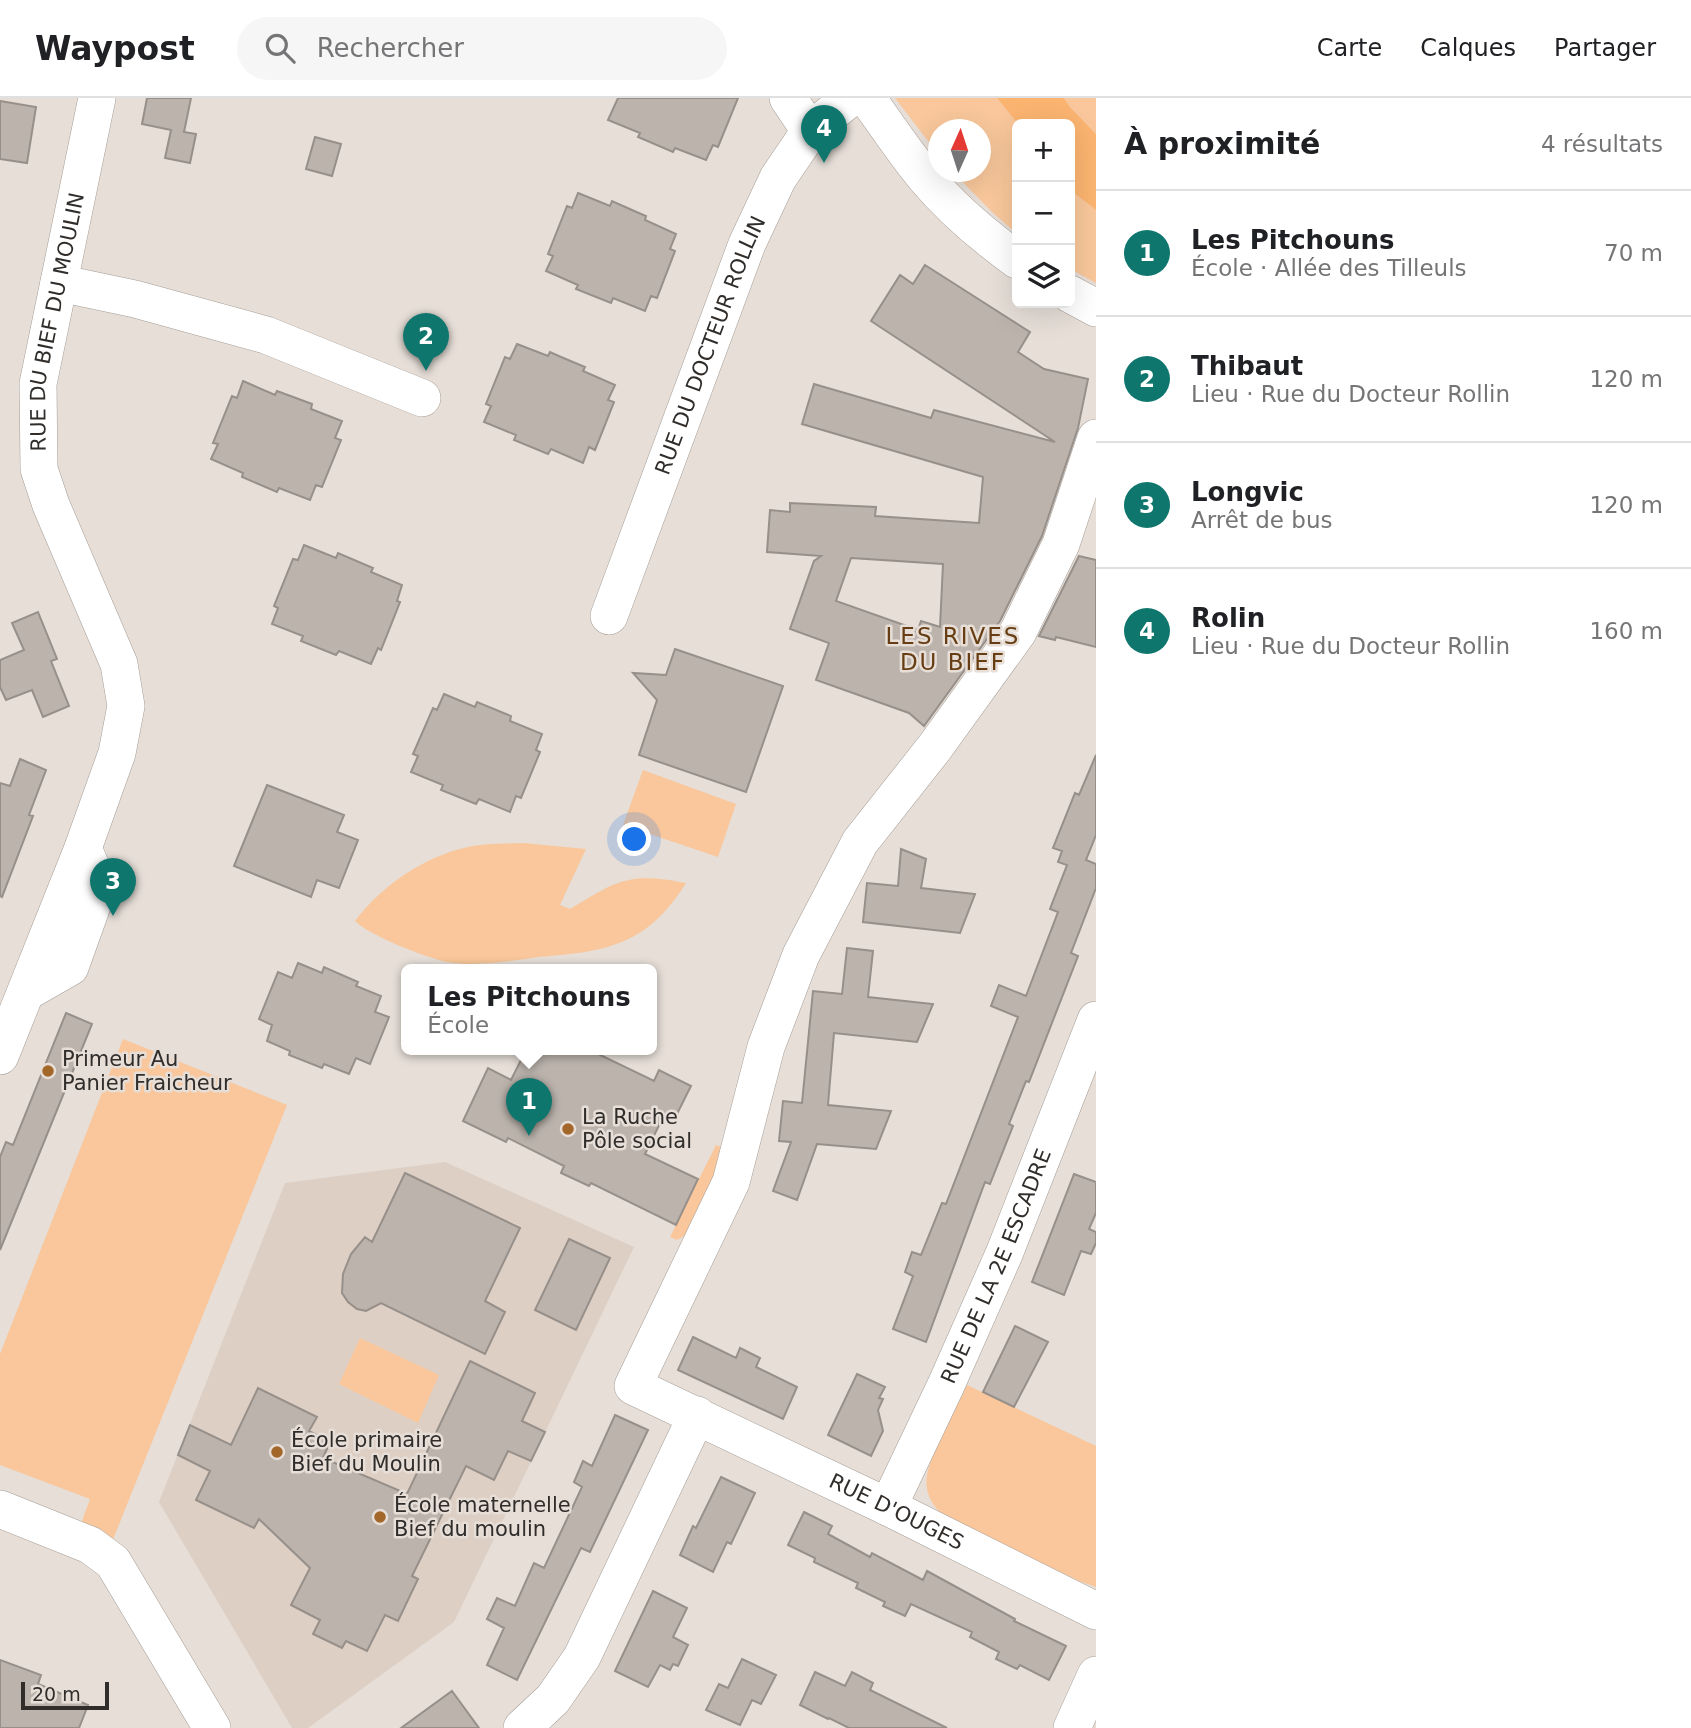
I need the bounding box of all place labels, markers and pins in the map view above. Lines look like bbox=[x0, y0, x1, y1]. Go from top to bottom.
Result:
pin: 4 bbox=[801, 105, 847, 163]
pin: 2 bbox=[403, 313, 449, 371]
pin: 3 bbox=[90, 858, 136, 916]
place label: Primeur Au Panier Fraicheur bbox=[62, 1047, 232, 1095]
marker: Primeur Au Panier Fraicheur bbox=[40, 1063, 56, 1079]
pin: 1 bbox=[506, 1078, 552, 1136]
place label: La Ruche Pôle social bbox=[582, 1105, 692, 1153]
marker: La Ruche Pôle social bbox=[560, 1121, 576, 1137]
place label: École primaire Bief du Moulin bbox=[291, 1427, 442, 1476]
marker: École primaire Bief du Moulin bbox=[269, 1444, 285, 1460]
place label: École maternelle Bief du moulin bbox=[394, 1492, 571, 1541]
marker: École maternelle Bief du moulin bbox=[372, 1509, 388, 1525]

